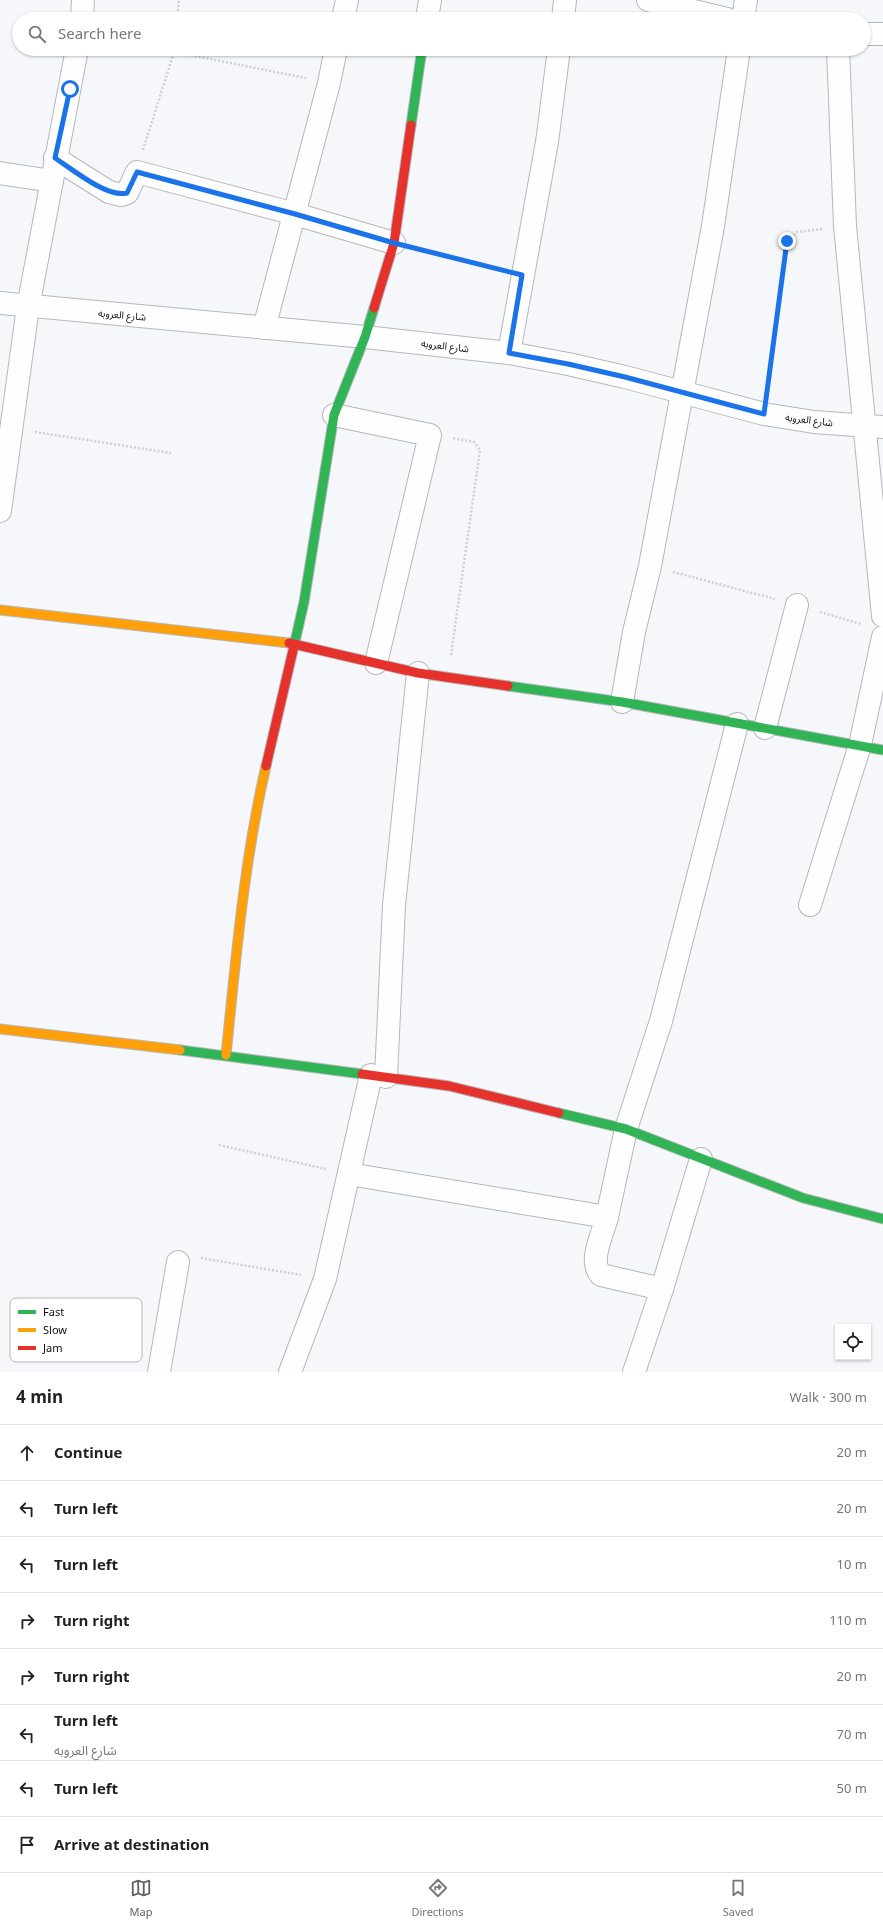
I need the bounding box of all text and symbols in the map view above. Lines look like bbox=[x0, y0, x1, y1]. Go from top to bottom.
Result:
search box bbox=[12, 12, 871, 56]
text: Search here bbox=[58, 18, 141, 50]
icon: search bbox=[26, 23, 48, 45]
route start bbox=[61, 80, 79, 98]
route end bbox=[778, 232, 796, 250]
street label: شارع العروبه bbox=[97, 302, 147, 328]
street label: شارع العروبه bbox=[420, 333, 470, 359]
street label: شارع العروبه bbox=[784, 407, 834, 433]
legend bbox=[10, 1298, 142, 1362]
text: Fast bbox=[43, 1301, 64, 1324]
text: Slow bbox=[43, 1319, 67, 1342]
map controls bbox=[835, 1324, 871, 1360]
button: locate bbox=[835, 1324, 871, 1360]
text: Jam bbox=[42, 1337, 62, 1360]
text: 4 min bbox=[16, 1380, 63, 1416]
text: Walk · 300 m bbox=[789, 1384, 867, 1412]
text: Continue bbox=[54, 1437, 122, 1469]
text: 20 m bbox=[837, 1439, 867, 1467]
icon: ahead bbox=[16, 1442, 38, 1464]
text: Turn left bbox=[54, 1493, 118, 1525]
text: 20 m bbox=[837, 1495, 867, 1523]
icon: left bbox=[16, 1498, 38, 1520]
text: Turn left bbox=[54, 1549, 118, 1581]
text: 10 m bbox=[837, 1551, 867, 1579]
icon: left bbox=[16, 1554, 38, 1576]
text: Turn right bbox=[54, 1605, 130, 1637]
text: 110 m bbox=[829, 1607, 867, 1635]
icon: right bbox=[16, 1610, 38, 1632]
text: Turn right bbox=[54, 1661, 130, 1693]
text: 20 m bbox=[837, 1663, 867, 1691]
icon: right bbox=[16, 1666, 38, 1688]
text: Turn left bbox=[54, 1705, 118, 1737]
text: 70 m bbox=[837, 1721, 867, 1749]
icon: left bbox=[16, 1724, 38, 1746]
text: شارع العروبه bbox=[54, 1737, 117, 1765]
text: Turn left bbox=[54, 1773, 118, 1805]
text: 50 m bbox=[837, 1775, 867, 1803]
icon: left bbox=[16, 1778, 38, 1800]
text: Arrive at destination bbox=[54, 1829, 209, 1861]
icon: arrive bbox=[16, 1834, 38, 1856]
tab: Map bbox=[130, 1877, 152, 1924]
tab: Directions bbox=[411, 1877, 464, 1924]
tab: Saved bbox=[723, 1877, 753, 1924]

